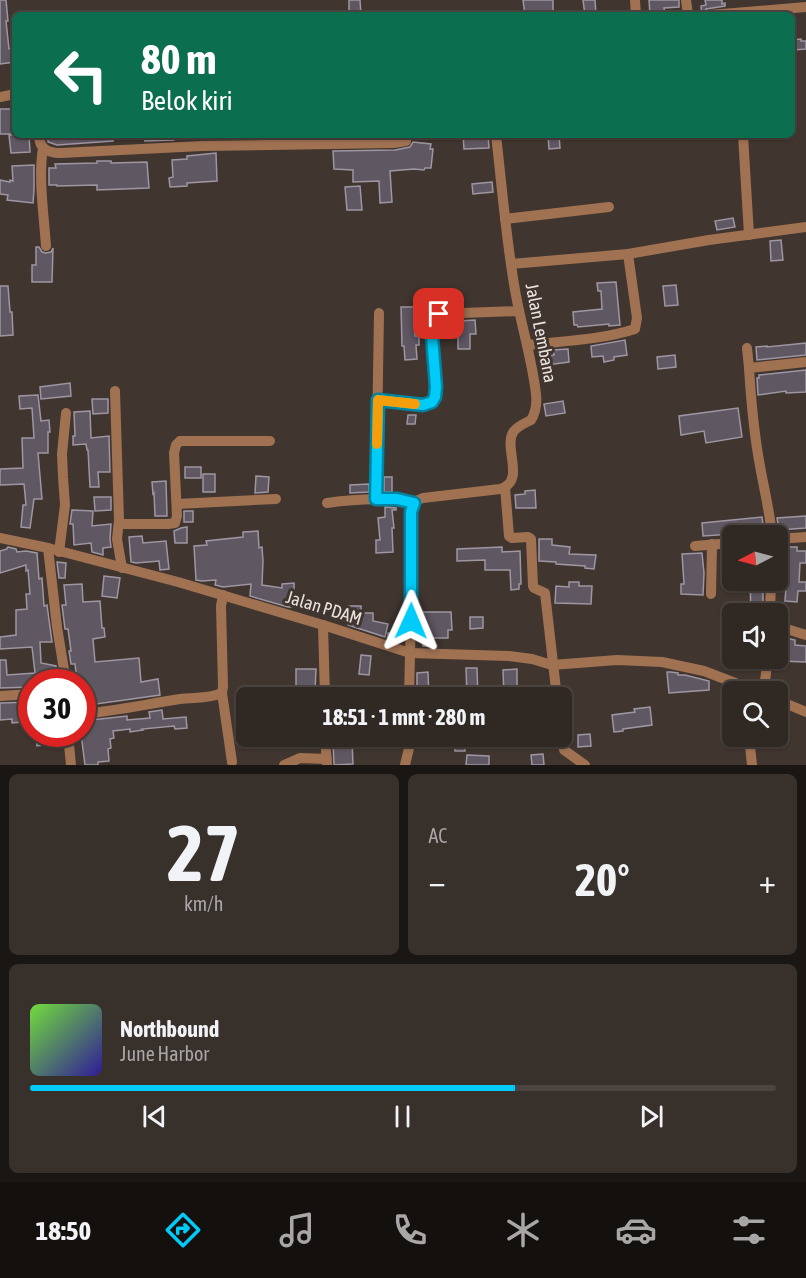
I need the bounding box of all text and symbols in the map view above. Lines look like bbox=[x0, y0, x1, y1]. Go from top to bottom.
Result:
text: 80 m bbox=[141, 35, 216, 83]
icon: left bbox=[42, 36, 120, 114]
text: Belok kiri bbox=[141, 85, 233, 116]
street label: Jalan Lembana bbox=[522, 282, 561, 384]
pin bbox=[413, 288, 464, 339]
icon: arrive bbox=[422, 297, 455, 330]
north arrow bbox=[722, 525, 788, 591]
map controls bbox=[722, 525, 788, 747]
street label: Jalan PDAM bbox=[284, 586, 365, 629]
position arrow bbox=[379, 589, 443, 653]
button: sound bbox=[722, 603, 788, 669]
speed limit sign: 30 bbox=[18, 669, 96, 747]
button: search bbox=[722, 681, 788, 747]
text: 18:51 · 1 mnt · 280 m bbox=[323, 704, 485, 730]
text: 27 bbox=[167, 808, 240, 898]
text: AC bbox=[429, 824, 447, 847]
text: 20° bbox=[575, 854, 630, 906]
text: − bbox=[429, 862, 446, 900]
text: + bbox=[759, 862, 776, 900]
text: km/h bbox=[184, 892, 224, 915]
text: Northbound bbox=[120, 1016, 219, 1042]
text: June Harbor bbox=[120, 1042, 209, 1065]
icon: previous bbox=[138, 1100, 171, 1133]
icon: pause bbox=[386, 1100, 419, 1133]
icon: next bbox=[635, 1100, 668, 1133]
icon: directions bbox=[162, 1209, 204, 1251]
icon: music bbox=[276, 1209, 318, 1251]
icon: phone bbox=[389, 1209, 431, 1251]
icon: climate bbox=[502, 1209, 544, 1251]
icon: car bbox=[615, 1209, 657, 1251]
icon: filters bbox=[728, 1209, 770, 1251]
text: 18:50 bbox=[36, 1215, 91, 1246]

